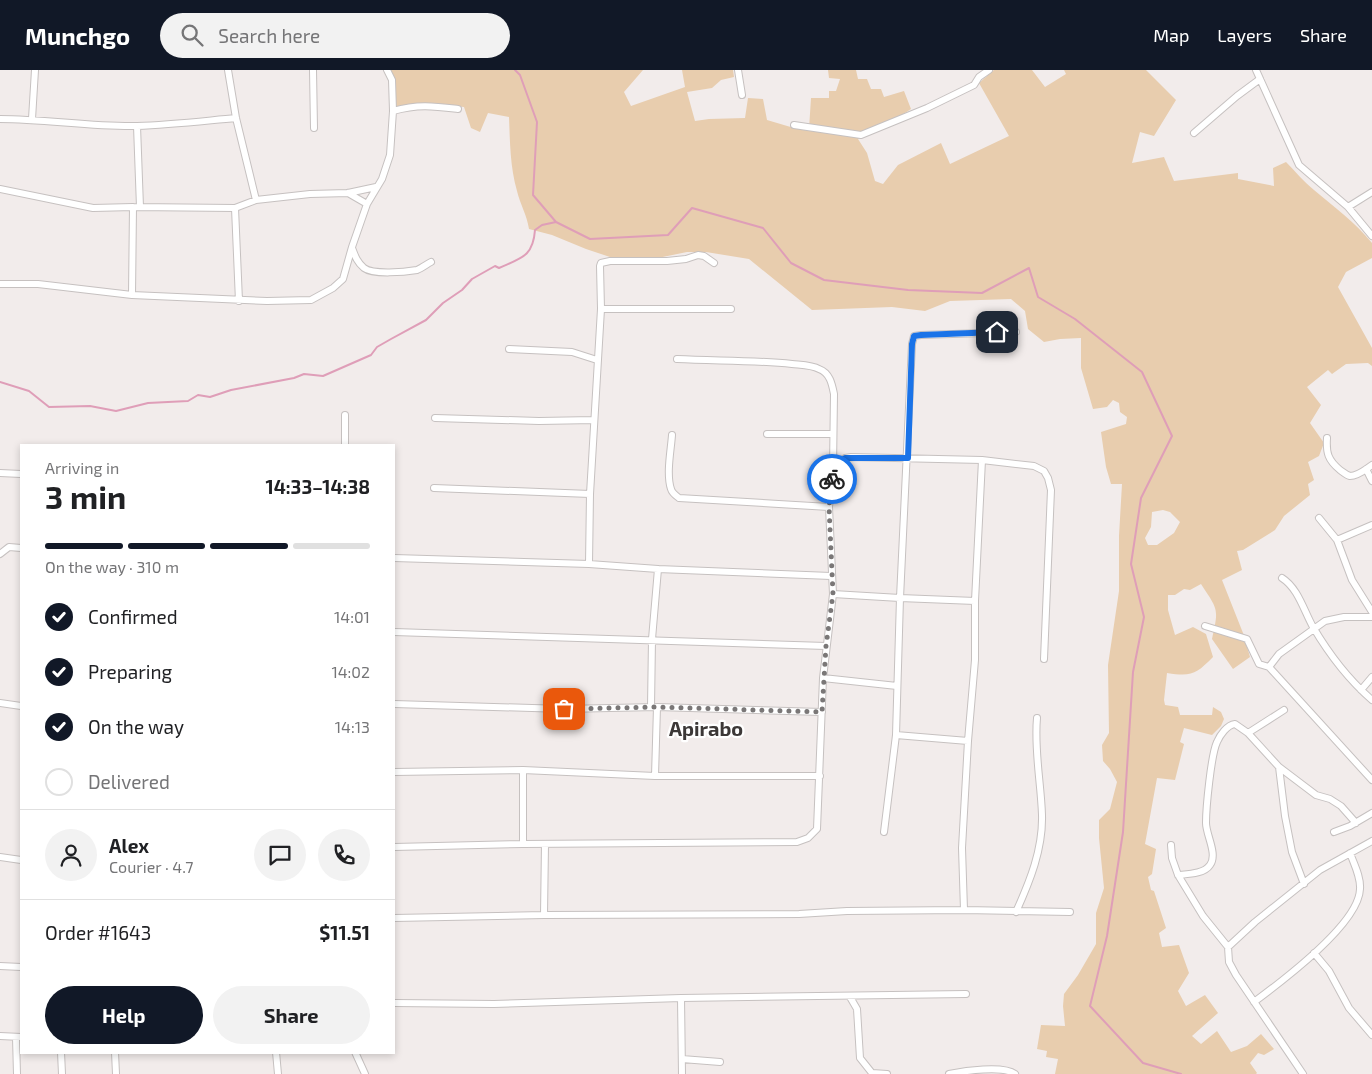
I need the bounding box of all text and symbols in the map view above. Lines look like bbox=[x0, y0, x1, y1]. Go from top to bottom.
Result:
search box bbox=[160, 13, 510, 58]
text: Munchgo bbox=[25, 21, 130, 50]
icon: search bbox=[178, 21, 206, 49]
text: Search here bbox=[218, 24, 320, 47]
text: Map bbox=[1153, 24, 1189, 46]
text: Layers bbox=[1217, 24, 1272, 46]
text: Share bbox=[1300, 24, 1347, 46]
pin bbox=[976, 311, 1018, 353]
icon: home bbox=[983, 318, 1011, 346]
courier bbox=[807, 454, 857, 504]
text: Arriving in bbox=[45, 458, 119, 477]
icon: bike bbox=[818, 465, 846, 493]
text: 14:33–14:38 bbox=[265, 475, 370, 498]
text: 3 min bbox=[45, 477, 126, 515]
text: On the way · 310 m bbox=[45, 557, 179, 576]
icon: check bbox=[45, 603, 73, 631]
text: Confirmed bbox=[88, 605, 178, 628]
text: 14:01 bbox=[334, 607, 370, 626]
icon: check bbox=[45, 658, 73, 686]
text: Preparing bbox=[88, 660, 172, 683]
text: 14:02 bbox=[331, 662, 370, 681]
pin bbox=[543, 688, 585, 730]
icon: bag bbox=[550, 695, 578, 723]
icon: check bbox=[45, 713, 73, 741]
text: On the way bbox=[88, 715, 184, 738]
district label: Apirabo bbox=[669, 716, 743, 740]
text: 14:13 bbox=[335, 717, 370, 736]
text: Delivered bbox=[88, 770, 170, 793]
button: person bbox=[45, 829, 97, 881]
button: chat bbox=[254, 829, 306, 881]
button: phone bbox=[318, 829, 370, 881]
text: Alex bbox=[109, 834, 149, 857]
text: Courier · 4.7 bbox=[109, 857, 193, 876]
text: Order #1643 bbox=[45, 921, 151, 944]
text: $11.51 bbox=[319, 921, 370, 944]
button: Help bbox=[45, 986, 203, 1044]
button: Share bbox=[213, 986, 370, 1044]

